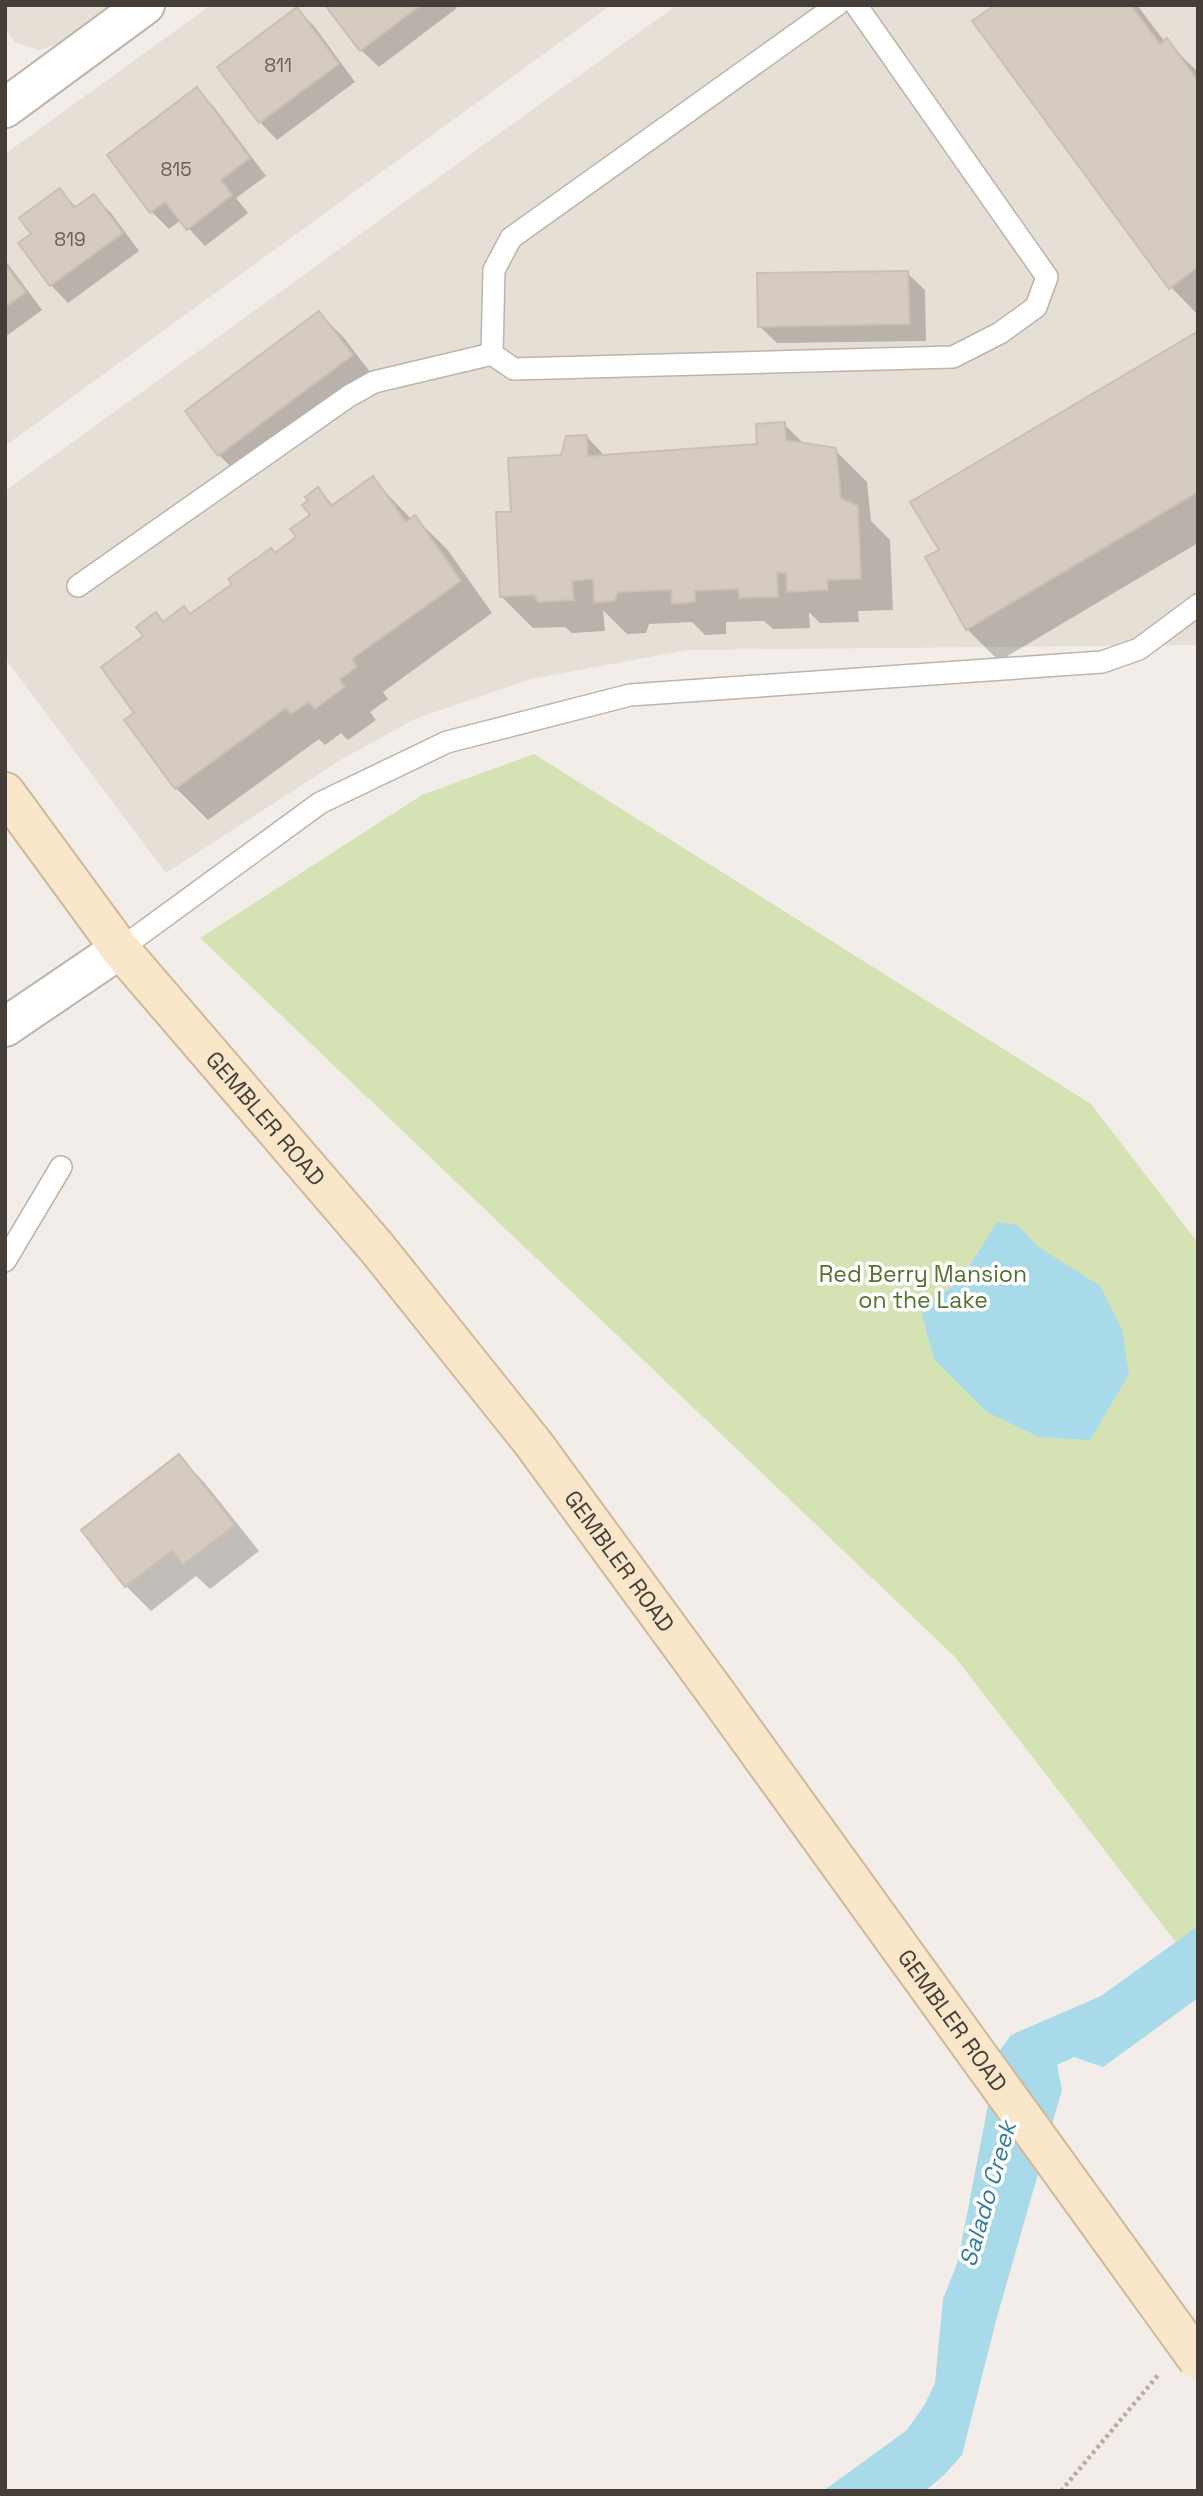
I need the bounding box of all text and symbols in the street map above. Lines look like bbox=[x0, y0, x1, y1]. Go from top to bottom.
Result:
house number: 811 bbox=[264, 53, 292, 78]
house number: 815 bbox=[160, 157, 192, 182]
house number: 819 bbox=[54, 227, 86, 252]
street label: GEMBLER ROAD bbox=[199, 1045, 332, 1192]
park label: Red Berry Mansion on the Lake bbox=[819, 1259, 1027, 1315]
street label: GEMBLER ROAD bbox=[558, 1484, 681, 1638]
street label: GEMBLER ROAD bbox=[891, 1943, 1014, 2098]
water label: Salado Creek bbox=[952, 2115, 1024, 2270]

